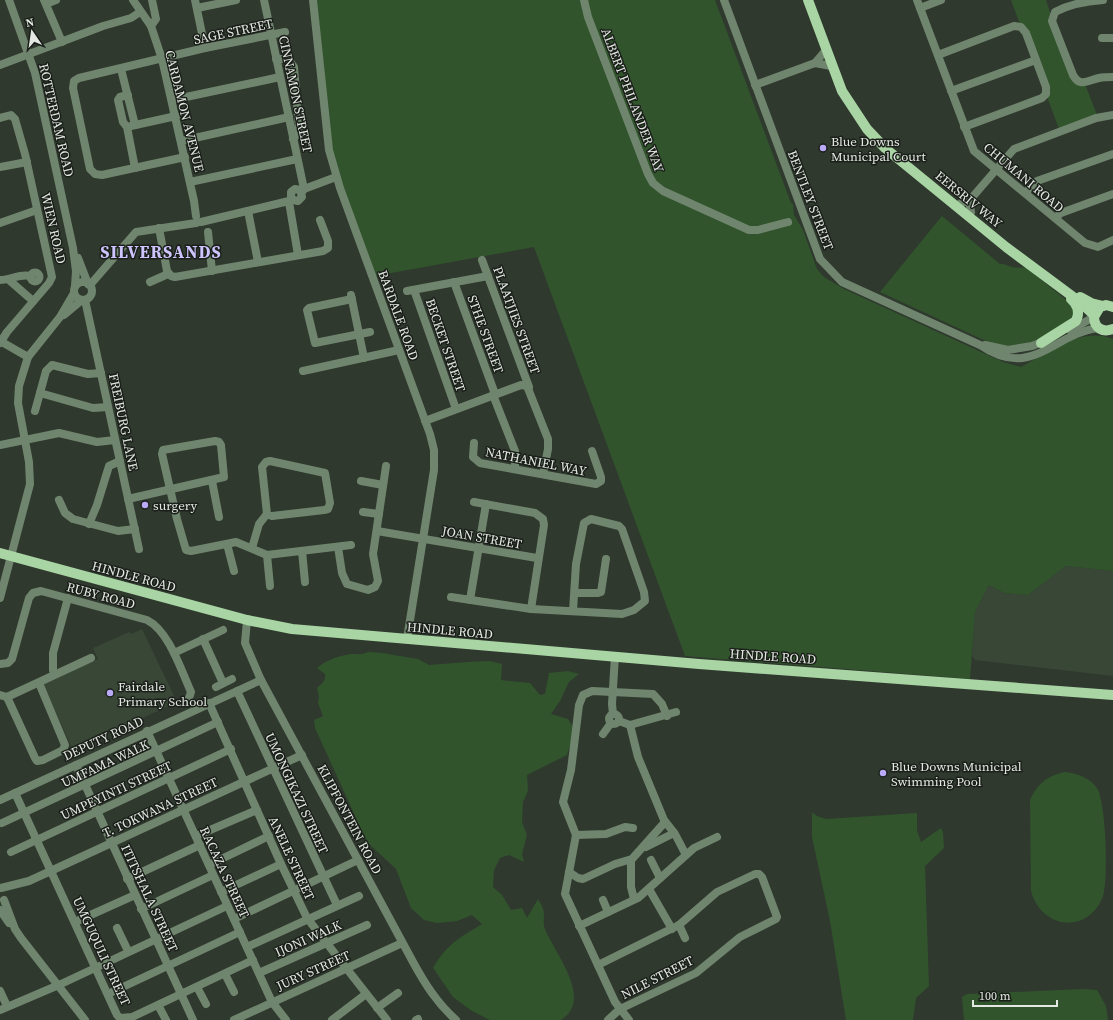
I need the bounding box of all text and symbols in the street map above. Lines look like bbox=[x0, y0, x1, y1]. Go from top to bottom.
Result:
north arrow bbox=[12, 12, 52, 52]
text: N bbox=[24, 15, 35, 31]
street label: SAGE STREET bbox=[192, 15, 274, 48]
street label: ALBERT PHILANDER WAY bbox=[597, 26, 668, 175]
street label: CINNAMON STREET bbox=[275, 34, 316, 154]
street label: CARDAMON AVENUE bbox=[161, 48, 208, 174]
street label: ROTTERDAM ROAD bbox=[35, 62, 78, 178]
place label: Blue Downs Municipal Court bbox=[831, 133, 927, 165]
street label: CHUMANI ROAD bbox=[980, 139, 1067, 216]
marker: Blue Downs Municipal Court bbox=[818, 143, 828, 153]
street label: BENTLEY STREET bbox=[784, 148, 837, 253]
street label: EERSRIV WAY bbox=[932, 167, 1006, 232]
street label: WIEN ROAD bbox=[37, 191, 70, 265]
district label: SILVERSANDS bbox=[100, 240, 222, 264]
street label: PLAATJIES STREET bbox=[489, 264, 544, 376]
street label: BARDALE ROAD bbox=[374, 268, 423, 363]
street label: STHE STREET bbox=[464, 293, 508, 376]
street label: BECKET STREET bbox=[422, 296, 469, 394]
street label: FREIBURG LANE bbox=[105, 372, 142, 472]
street label: NATHANIEL WAY bbox=[484, 443, 589, 480]
place label: surgery bbox=[153, 497, 197, 514]
marker: surgery bbox=[140, 500, 150, 510]
street label: JOAN STREET bbox=[440, 522, 523, 553]
street label: HINDLE ROAD bbox=[90, 557, 178, 596]
street label: RUBY ROAD bbox=[65, 578, 137, 613]
street label: HINDLE ROAD bbox=[406, 618, 494, 643]
street label: HINDLE ROAD bbox=[729, 645, 817, 668]
place label: Fairdale Primary School bbox=[118, 678, 207, 710]
marker: Fairdale Primary School bbox=[105, 688, 115, 698]
street label: DEPUTY ROAD bbox=[60, 712, 146, 764]
street label: UMONGIKAZI STREET bbox=[261, 730, 332, 856]
street label: UMFAMA WALK bbox=[59, 736, 152, 791]
street label: UMPEYINTI STREET bbox=[58, 757, 175, 824]
place label: Blue Downs Municipal Swimming Pool bbox=[891, 758, 1022, 790]
street label: KLIPFONTEIN ROAD bbox=[313, 761, 386, 877]
marker: Blue Downs Municipal Swimming Pool bbox=[878, 768, 888, 778]
street label: T. TOKWANA STREET bbox=[100, 773, 221, 842]
street label: ANELE STREET bbox=[265, 814, 318, 903]
street label: RACAZA STREET bbox=[196, 824, 253, 921]
street label: ITITSHALA STREET bbox=[117, 842, 182, 955]
street label: UMGUQULI STREET bbox=[69, 894, 134, 1009]
street label: IJONI WALK bbox=[272, 916, 344, 961]
street label: JURY STREET bbox=[273, 947, 353, 995]
street label: NILE STREET bbox=[618, 952, 696, 1003]
scale bar bbox=[973, 982, 1057, 1008]
text: 100 m bbox=[979, 988, 1011, 1004]

